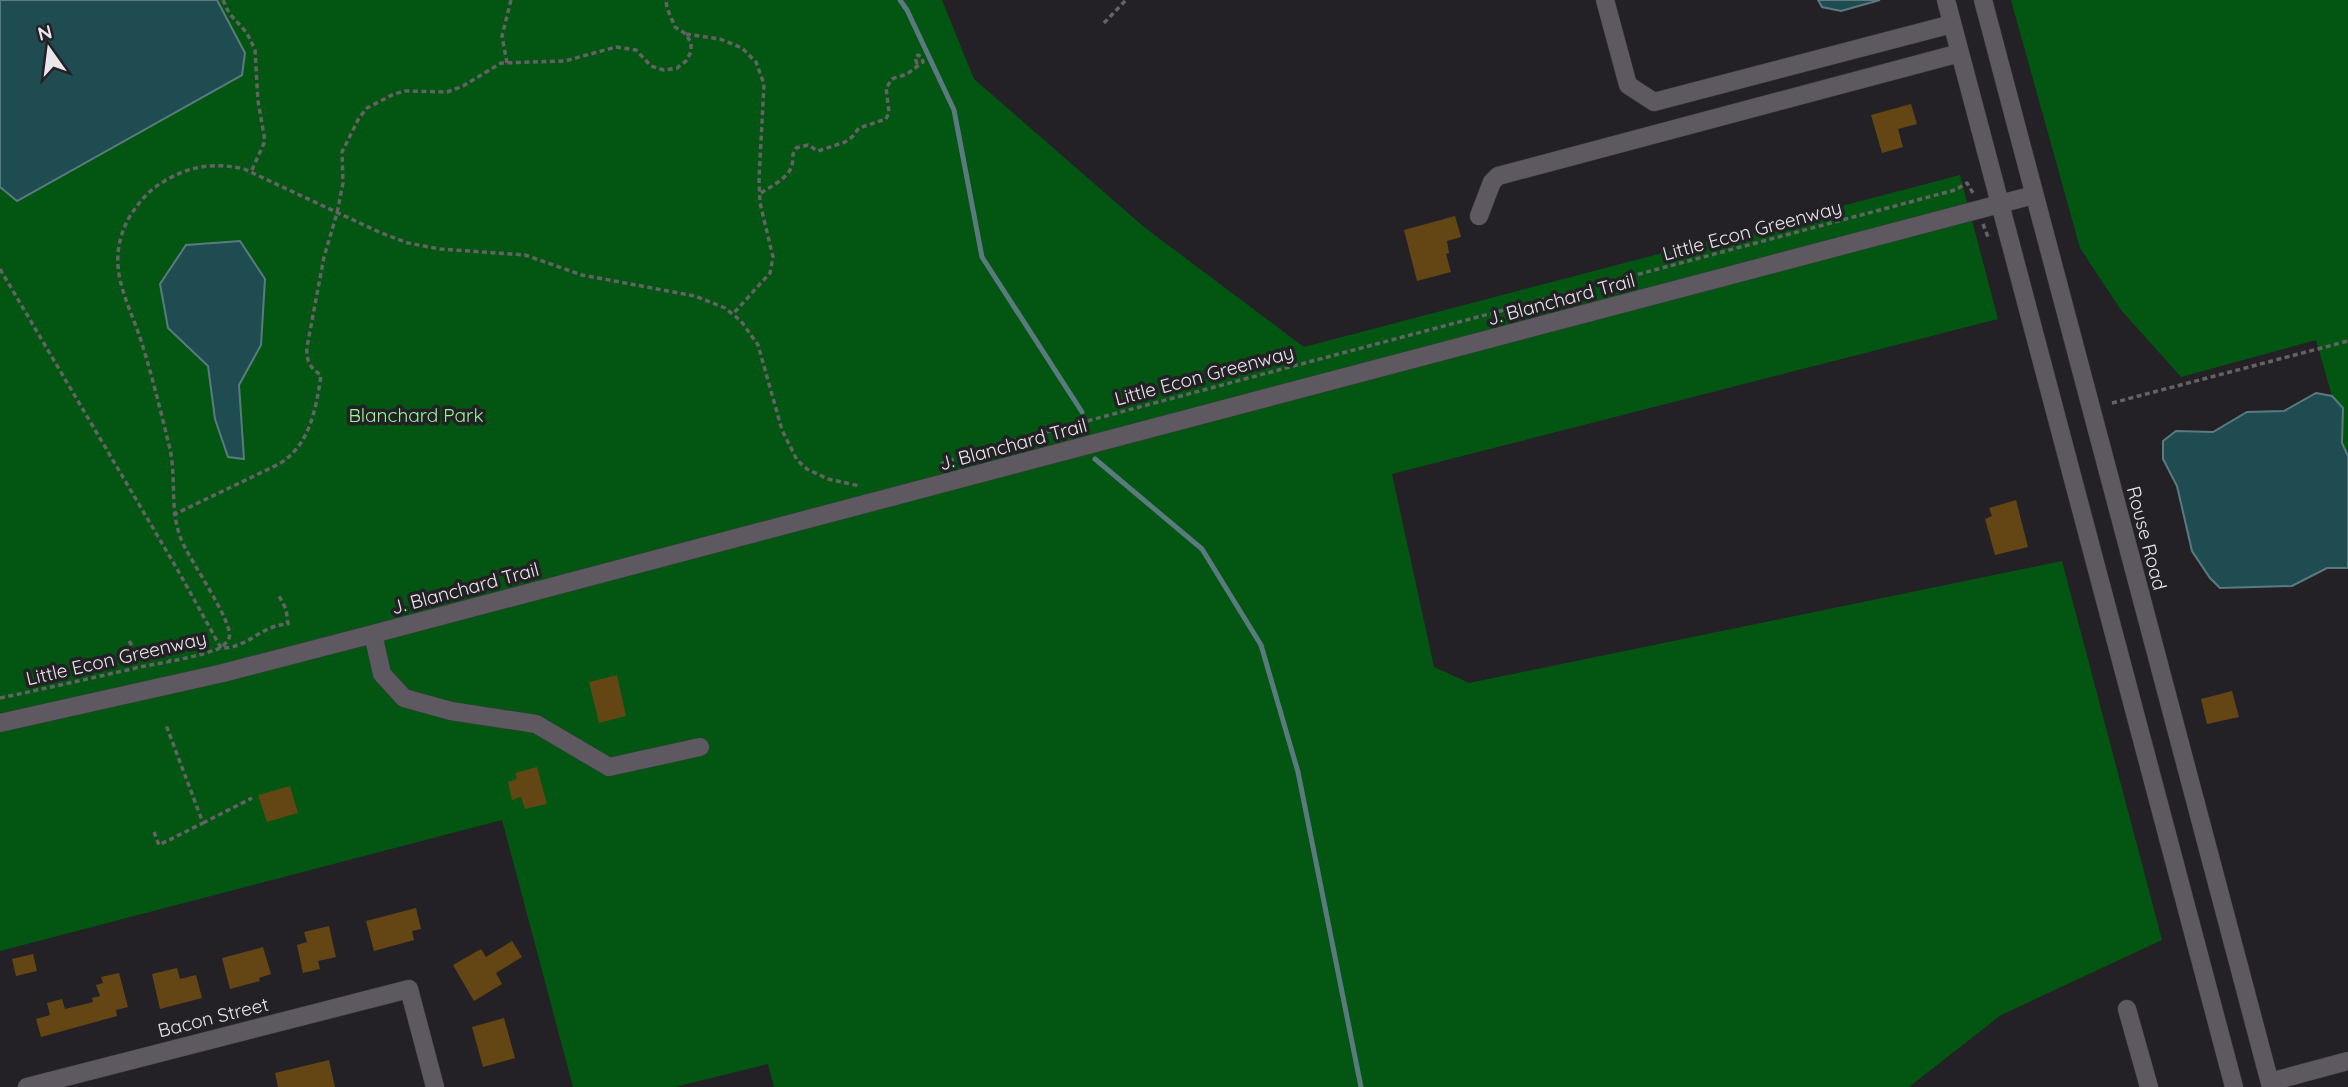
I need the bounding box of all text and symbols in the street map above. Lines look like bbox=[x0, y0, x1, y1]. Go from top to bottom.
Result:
north arrow bbox=[14, 14, 84, 84]
text: N bbox=[35, 19, 55, 46]
street label: Little Econ Greenway bbox=[1660, 195, 1844, 265]
street label: J. Blanchard Trail bbox=[1485, 268, 1637, 330]
street label: Little Econ Greenway bbox=[1112, 340, 1296, 410]
park label: Blanchard Park bbox=[348, 403, 484, 427]
street label: J. Blanchard Trail bbox=[937, 413, 1089, 475]
street label: Rouse Road bbox=[2122, 483, 2172, 593]
street label: J. Blanchard Trail bbox=[389, 557, 541, 619]
street label: Little Econ Greenway bbox=[23, 626, 209, 690]
street label: Bacon Street bbox=[155, 992, 271, 1042]

